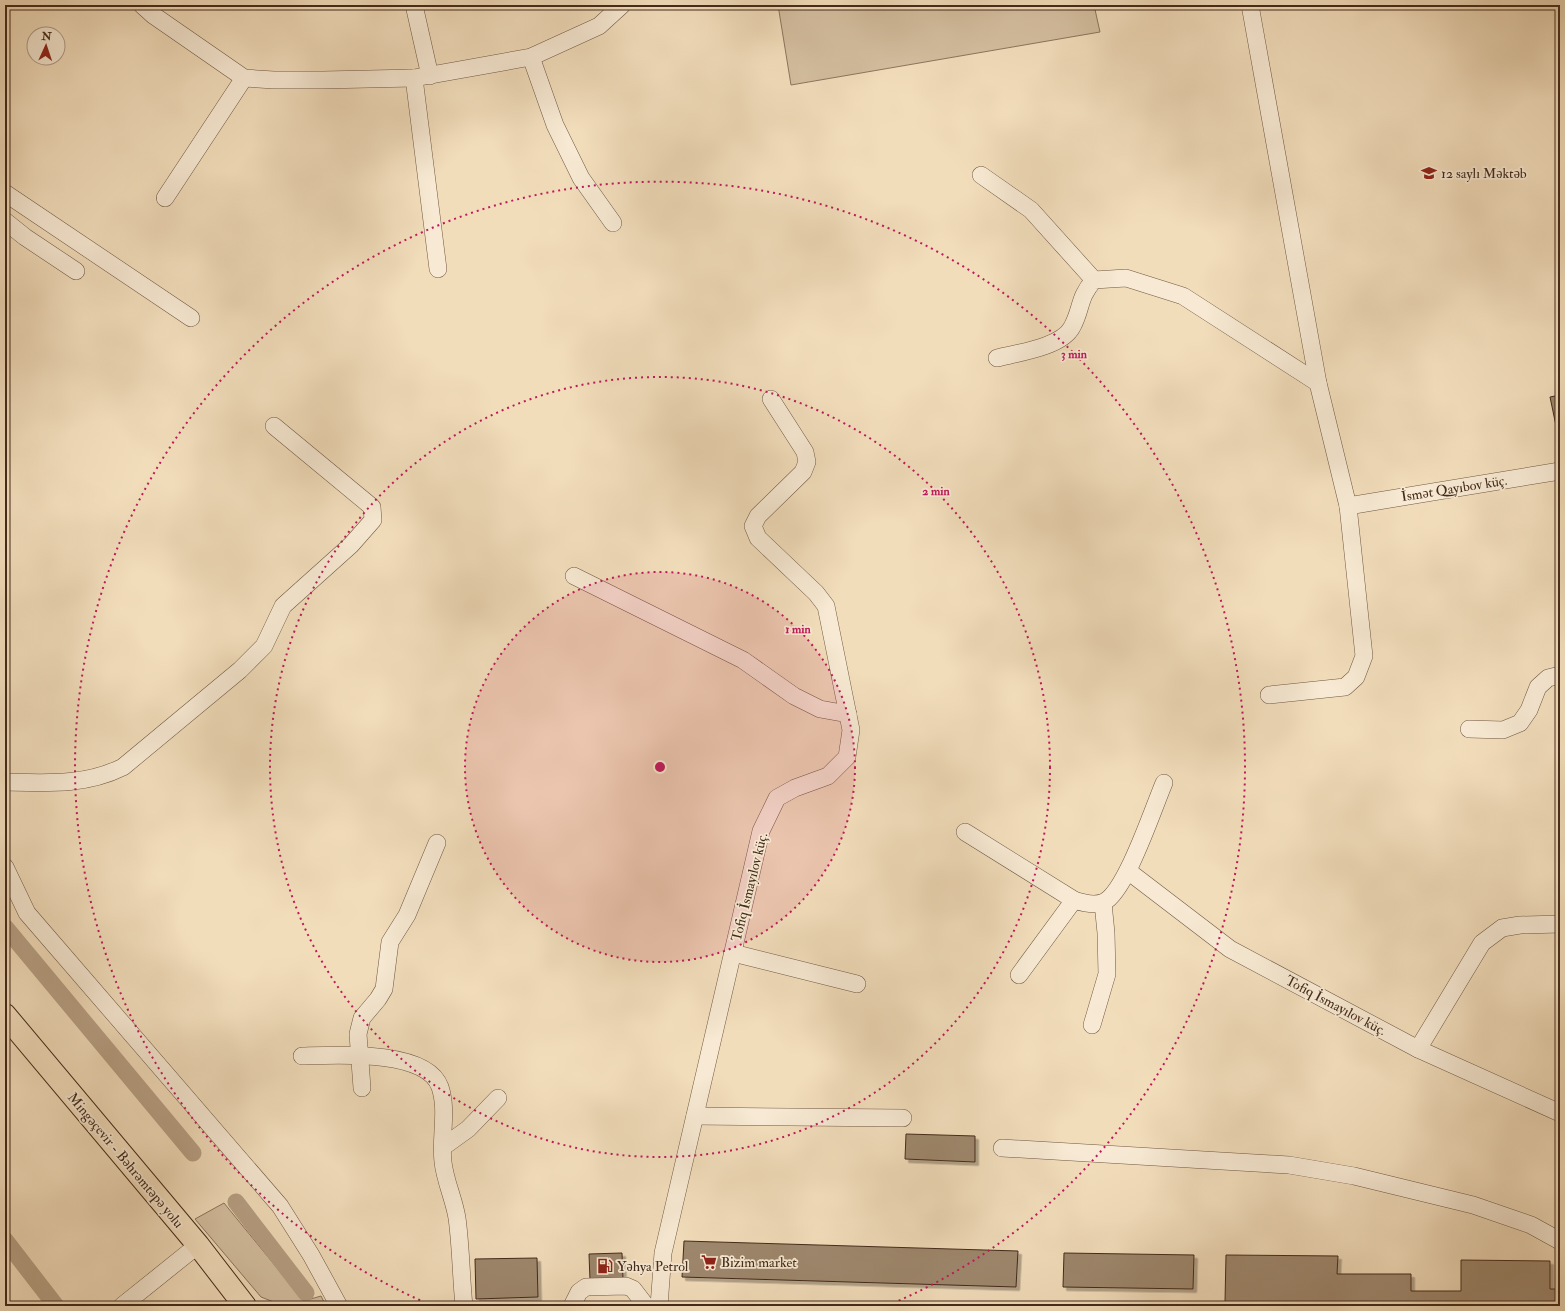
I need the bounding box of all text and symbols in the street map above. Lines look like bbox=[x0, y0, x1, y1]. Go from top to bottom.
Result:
north arrow bbox=[26, 26, 66, 66]
text: N bbox=[40, 30, 53, 43]
school or university icon: 12 saylı Məktəb bbox=[1420, 164, 1438, 182]
place label: 12 saylı Məktəb bbox=[1441, 165, 1527, 183]
text: 3 min bbox=[1061, 347, 1088, 362]
street label: İsmət Qayıbov küç. bbox=[1400, 472, 1509, 506]
text: 2 min bbox=[922, 484, 950, 499]
text: 1 min bbox=[785, 622, 812, 637]
centre of rings bbox=[653, 760, 667, 774]
street label: Tofiq İsmayılov küç. bbox=[728, 831, 772, 943]
street label: Tofiq İsmayılov küç. bbox=[1282, 972, 1389, 1040]
street label: Mingəçevir - Bəhrəmtəpə yolu bbox=[63, 1089, 187, 1232]
supermarket icon: Bizim market bbox=[700, 1253, 718, 1271]
place label: Bizim market bbox=[721, 1254, 797, 1271]
fuel station icon: Yəhya Petrol bbox=[596, 1257, 614, 1275]
place label: Yəhya Petrol bbox=[617, 1258, 689, 1276]

